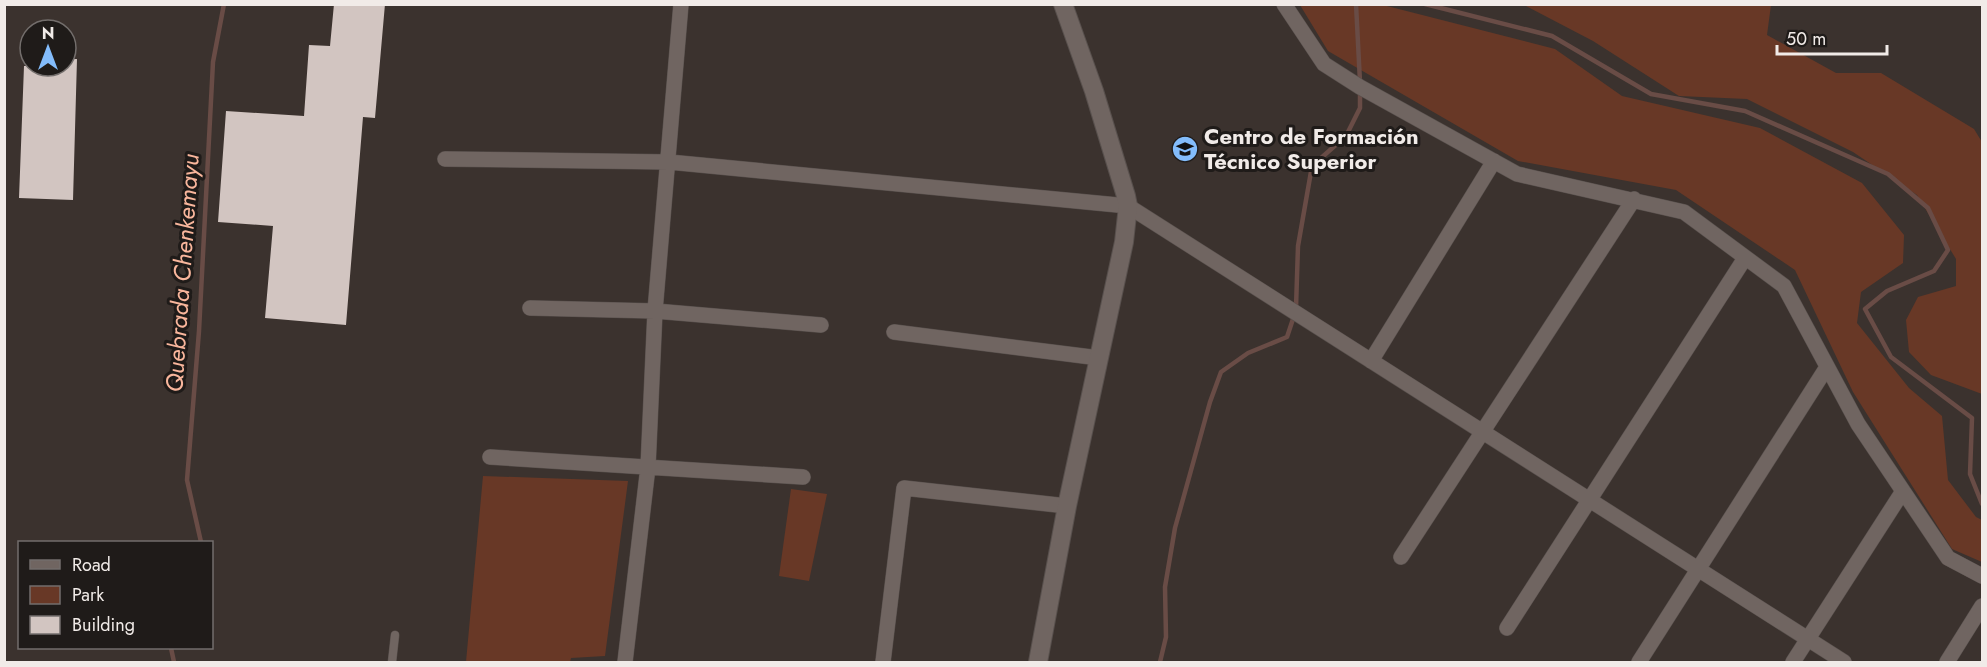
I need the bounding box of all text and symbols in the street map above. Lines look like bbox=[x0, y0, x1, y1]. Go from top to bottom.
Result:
north arrow bbox=[18, 18, 78, 78]
scale bar bbox=[1777, 18, 1886, 56]
text: N bbox=[42, 22, 54, 45]
text: 50 m bbox=[1786, 26, 1826, 52]
place label: Centro de Formación Técnico Superior bbox=[1204, 120, 1419, 177]
school or university icon: Centro de Formación Técnico Superior bbox=[1170, 134, 1200, 164]
water label: Quebrada Chenkemayu bbox=[156, 153, 208, 393]
legend bbox=[18, 541, 213, 649]
text: Road bbox=[72, 552, 111, 578]
text: Park bbox=[72, 582, 104, 608]
text: Building bbox=[72, 612, 135, 638]

